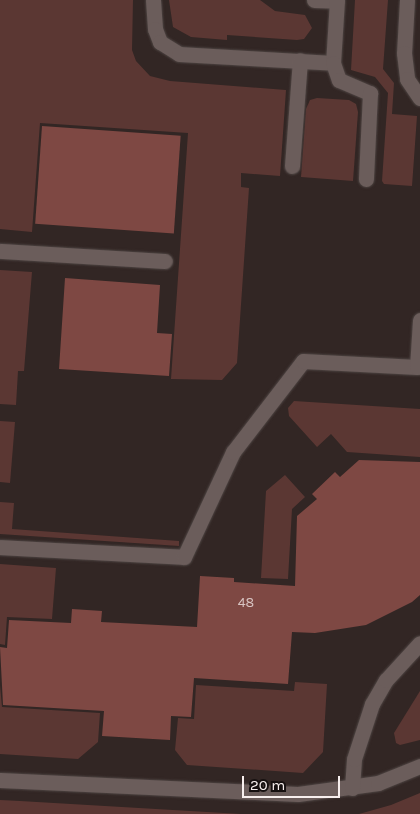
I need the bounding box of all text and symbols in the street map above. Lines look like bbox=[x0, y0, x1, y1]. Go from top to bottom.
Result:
house number: 48 bbox=[238, 595, 254, 611]
scale bar bbox=[245, 766, 342, 798]
text: 20 m bbox=[250, 776, 285, 794]

